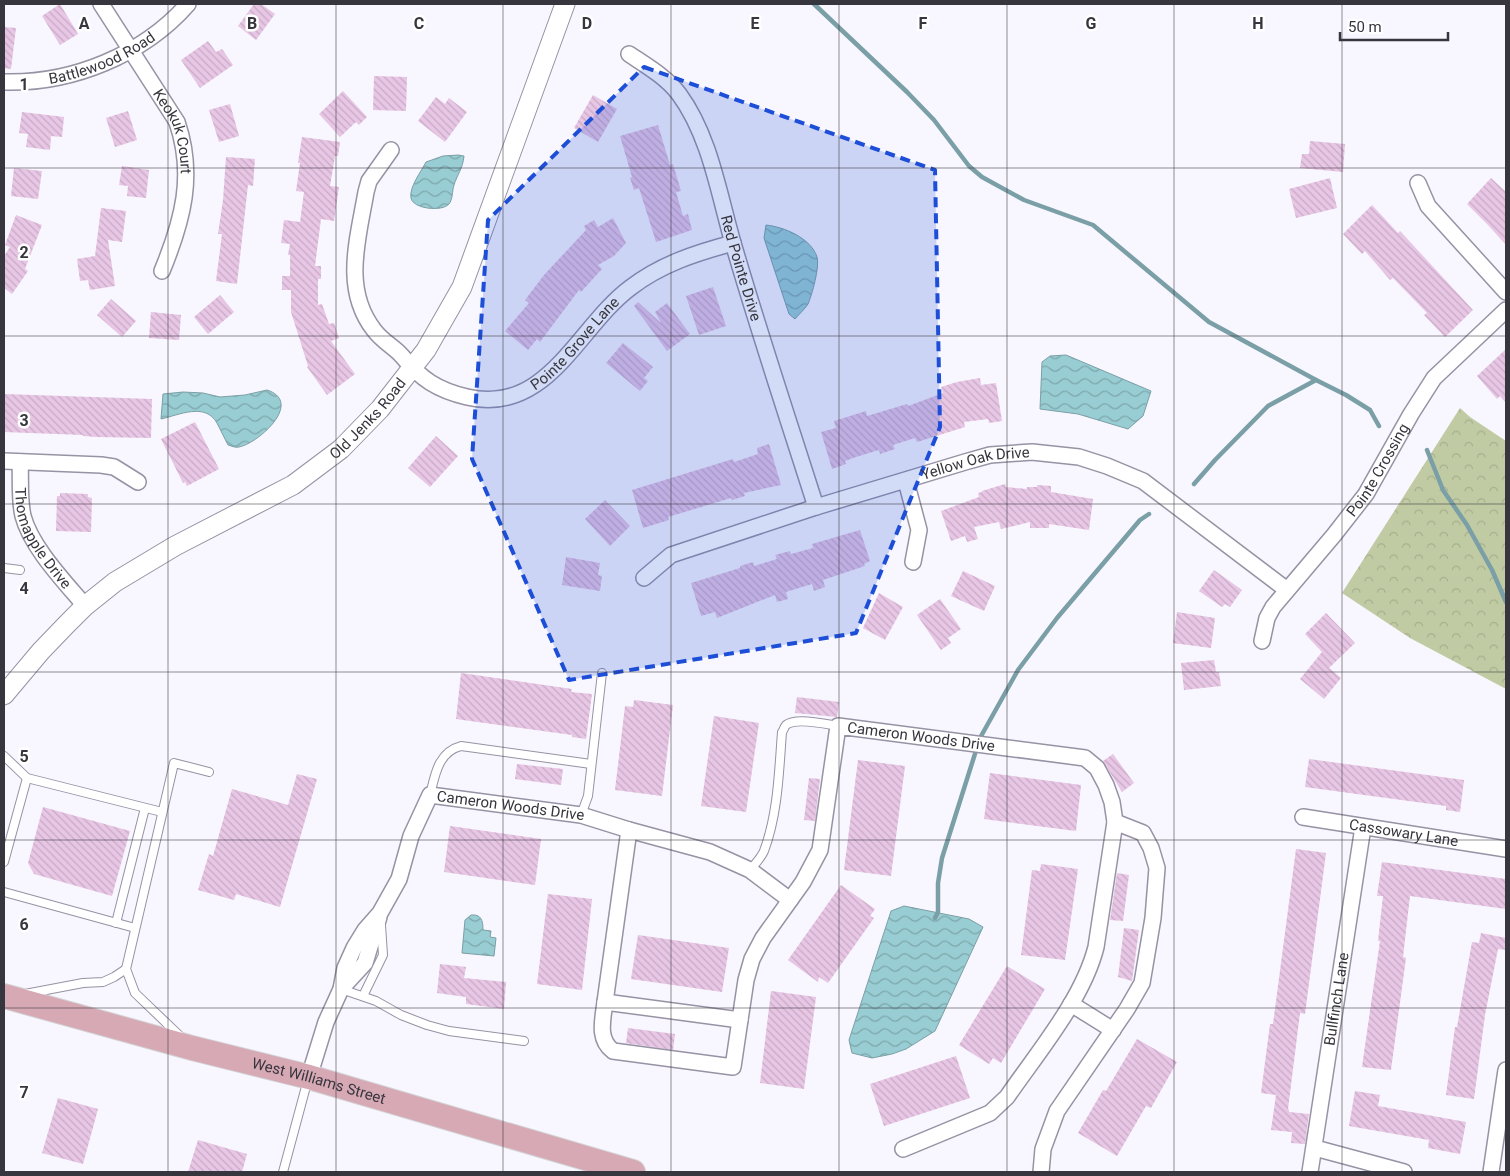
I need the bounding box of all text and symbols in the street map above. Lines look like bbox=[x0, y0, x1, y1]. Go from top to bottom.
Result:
scale bar bbox=[1340, 10, 1448, 42]
text: A bbox=[79, 14, 90, 33]
text: B bbox=[247, 14, 257, 33]
text: C bbox=[414, 14, 424, 33]
text: D bbox=[582, 14, 592, 33]
text: E bbox=[751, 14, 760, 33]
text: F bbox=[919, 14, 928, 33]
text: G bbox=[1086, 14, 1097, 33]
text: H bbox=[1252, 14, 1264, 33]
text: 50 m bbox=[1348, 18, 1382, 36]
street label: Battlewood Road bbox=[47, 28, 158, 88]
text: 1 bbox=[19, 75, 29, 94]
street label: Keokuk Court bbox=[149, 86, 195, 174]
street label: Red Pointe Drive bbox=[717, 213, 765, 323]
text: 2 bbox=[19, 243, 29, 262]
street label: Pointe Grove Lane bbox=[527, 293, 623, 394]
street label: Old Jenks Road bbox=[326, 375, 410, 463]
text: 3 bbox=[19, 411, 29, 430]
street label: Pointe Crossing bbox=[1343, 420, 1413, 520]
street label: Yellow Oak Drive bbox=[919, 443, 1030, 484]
street label: Thomapple Drive bbox=[11, 487, 75, 592]
text: 4 bbox=[19, 579, 29, 598]
street label: Cameron Woods Drive bbox=[846, 718, 996, 755]
text: 5 bbox=[19, 747, 29, 766]
street label: Cameron Woods Drive bbox=[436, 787, 585, 824]
street label: Cassowary Lane bbox=[1348, 815, 1460, 850]
text: 6 bbox=[19, 915, 29, 934]
street label: Bullfinch Lane bbox=[1321, 951, 1353, 1047]
street label: West Williams Street bbox=[250, 1054, 388, 1108]
text: 7 bbox=[19, 1083, 29, 1102]

